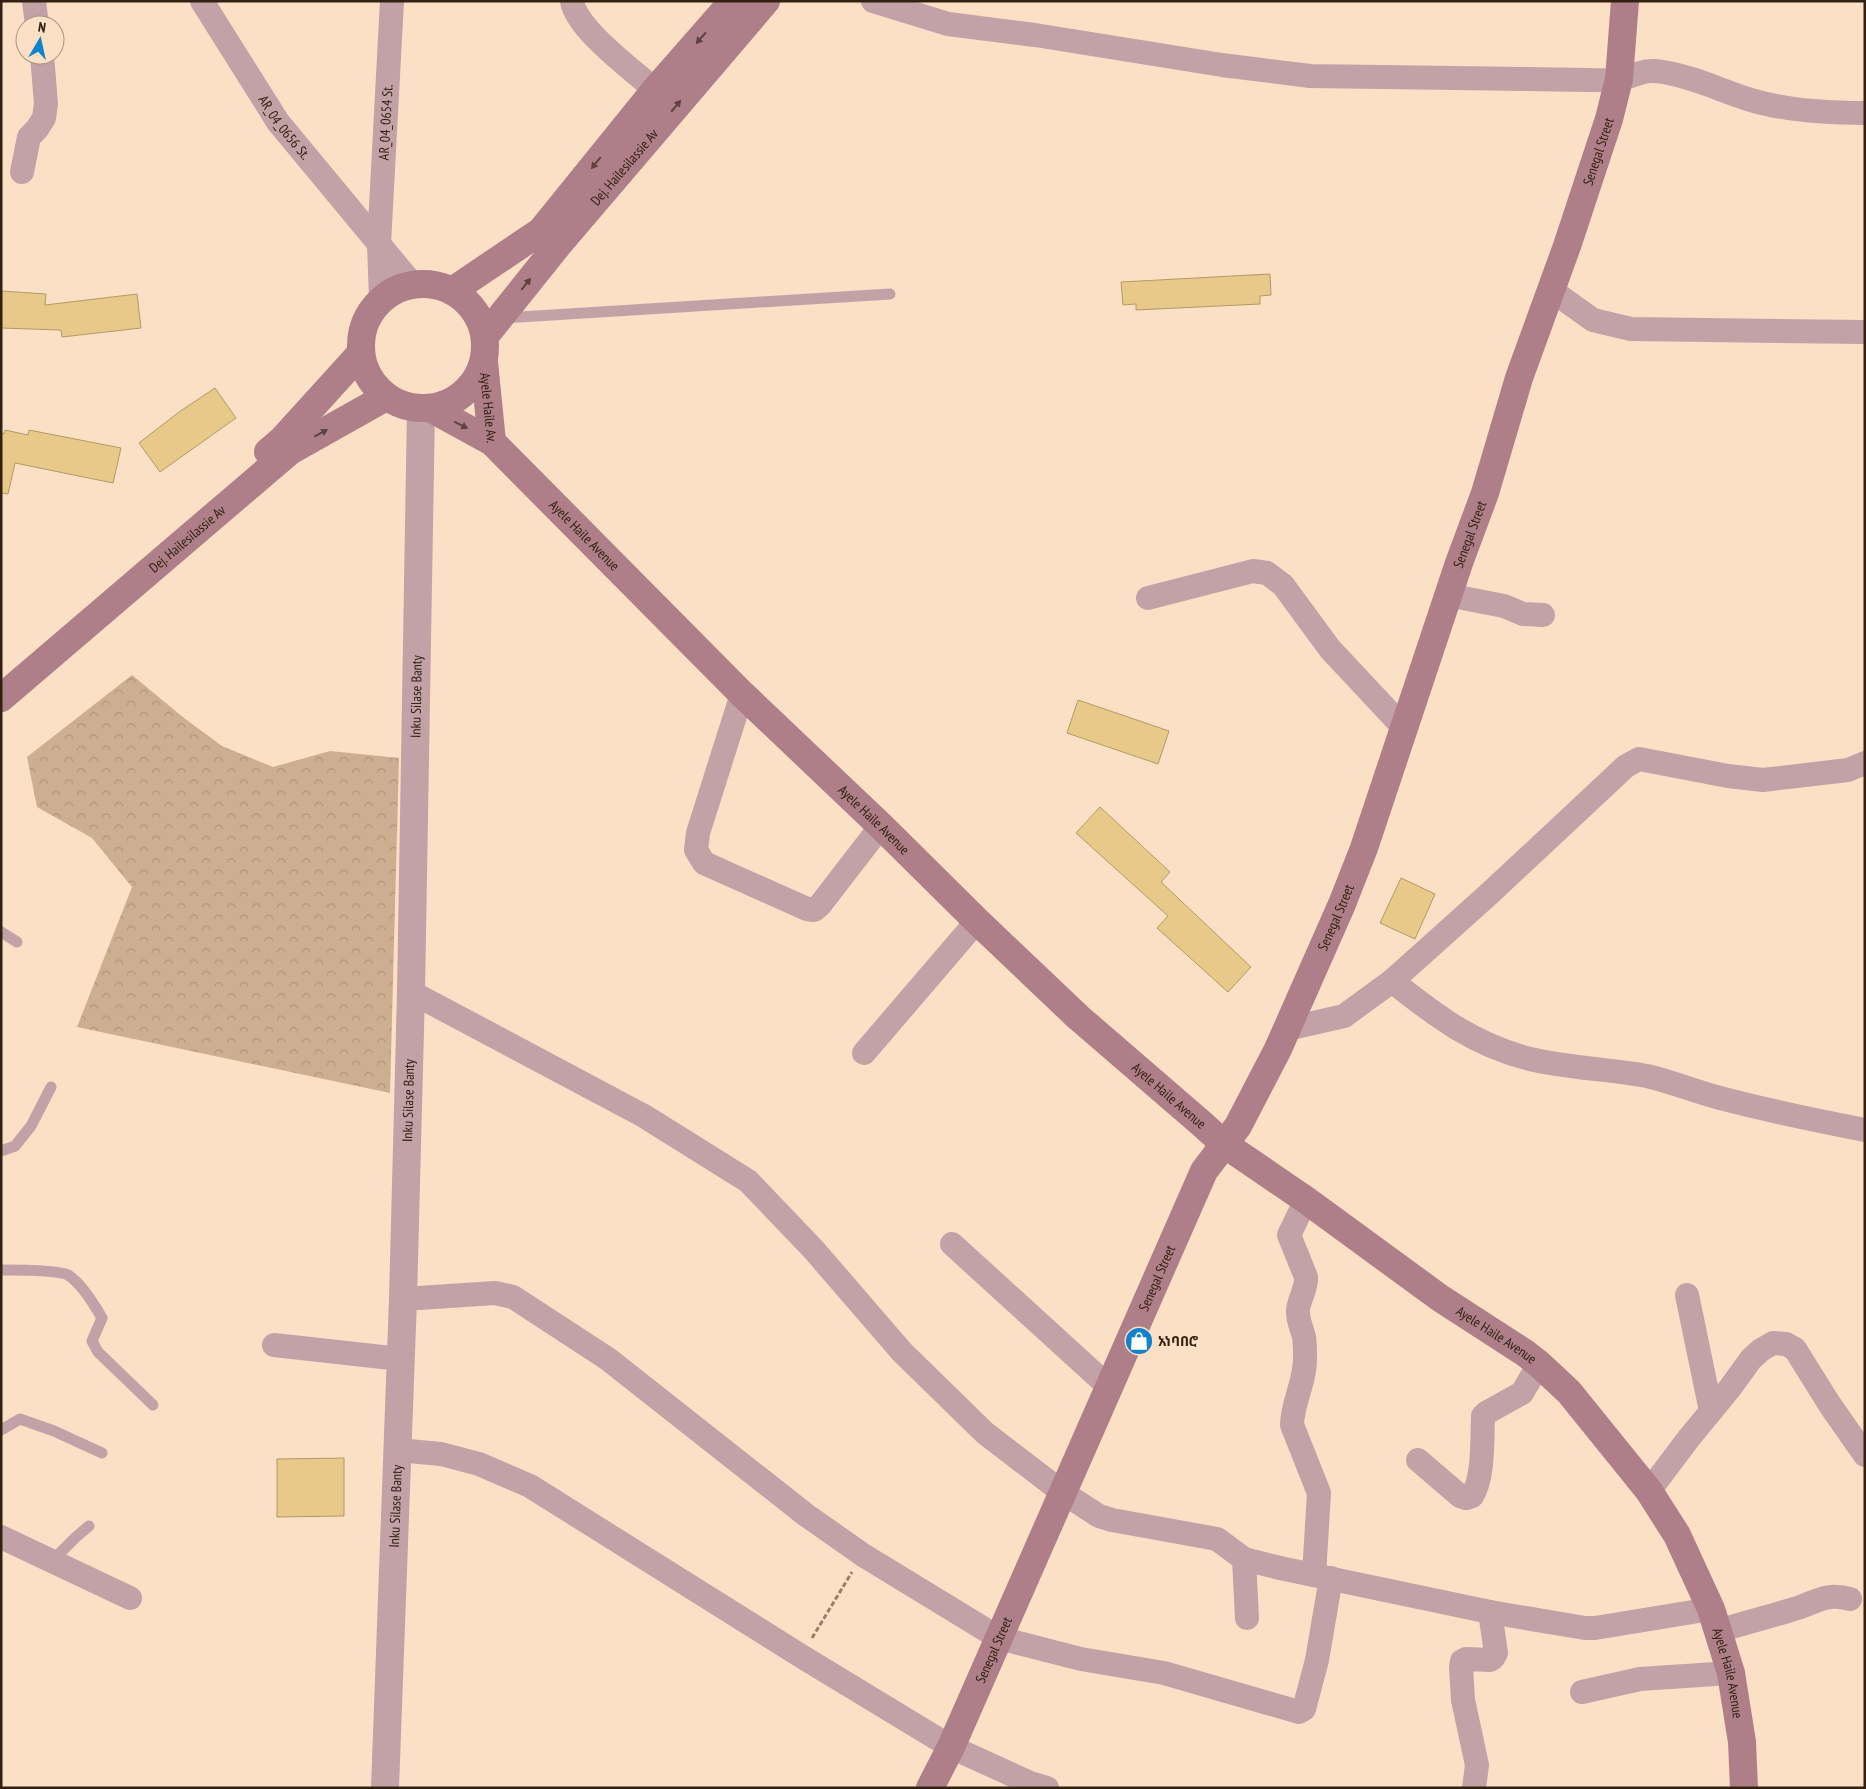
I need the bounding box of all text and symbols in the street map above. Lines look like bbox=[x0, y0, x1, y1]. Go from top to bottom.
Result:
north arrow bbox=[15, 15, 65, 65]
text: N bbox=[37, 18, 47, 37]
one-way arrow bbox=[695, 32, 707, 44]
street label: AR_04_0654 St. bbox=[375, 84, 397, 161]
street label: AR_04_0656 St. bbox=[254, 92, 314, 163]
one-way arrow bbox=[670, 101, 682, 113]
street label: Senegal Street bbox=[1579, 115, 1618, 188]
street label: Dej. Hailesilassie Av bbox=[587, 125, 662, 209]
one-way arrow bbox=[591, 156, 602, 169]
one-way arrow bbox=[521, 278, 532, 291]
street label: Ayele Haile Av. bbox=[476, 372, 501, 444]
one-way arrow bbox=[454, 421, 468, 429]
one-way arrow bbox=[315, 429, 328, 438]
street label: Ayele Haile Avenue bbox=[545, 496, 624, 575]
street label: Senegal Street bbox=[1449, 498, 1490, 570]
street label: Dej. Hailesilassie Av bbox=[145, 501, 230, 577]
street label: Inku Silase Banty bbox=[406, 654, 426, 738]
street label: Ayele Haile Avenue bbox=[834, 781, 914, 859]
street label: Senegal Street bbox=[1314, 882, 1358, 953]
street label: Inku Silase Banty bbox=[398, 1058, 418, 1142]
street label: Ayele Haile Avenue bbox=[1128, 1058, 1210, 1133]
street label: Senegal Street bbox=[1134, 1242, 1179, 1314]
street label: Ayele Haile Avenue bbox=[1453, 1302, 1541, 1368]
shop icon: አነባበሮ bbox=[1124, 1326, 1154, 1356]
place label: አነባበሮ bbox=[1158, 1332, 1199, 1350]
street label: Inku Silase Banty bbox=[385, 1464, 406, 1548]
street label: Senegal Street bbox=[971, 1614, 1016, 1686]
street label: Ayele Haile Avenue bbox=[1708, 1626, 1747, 1720]

